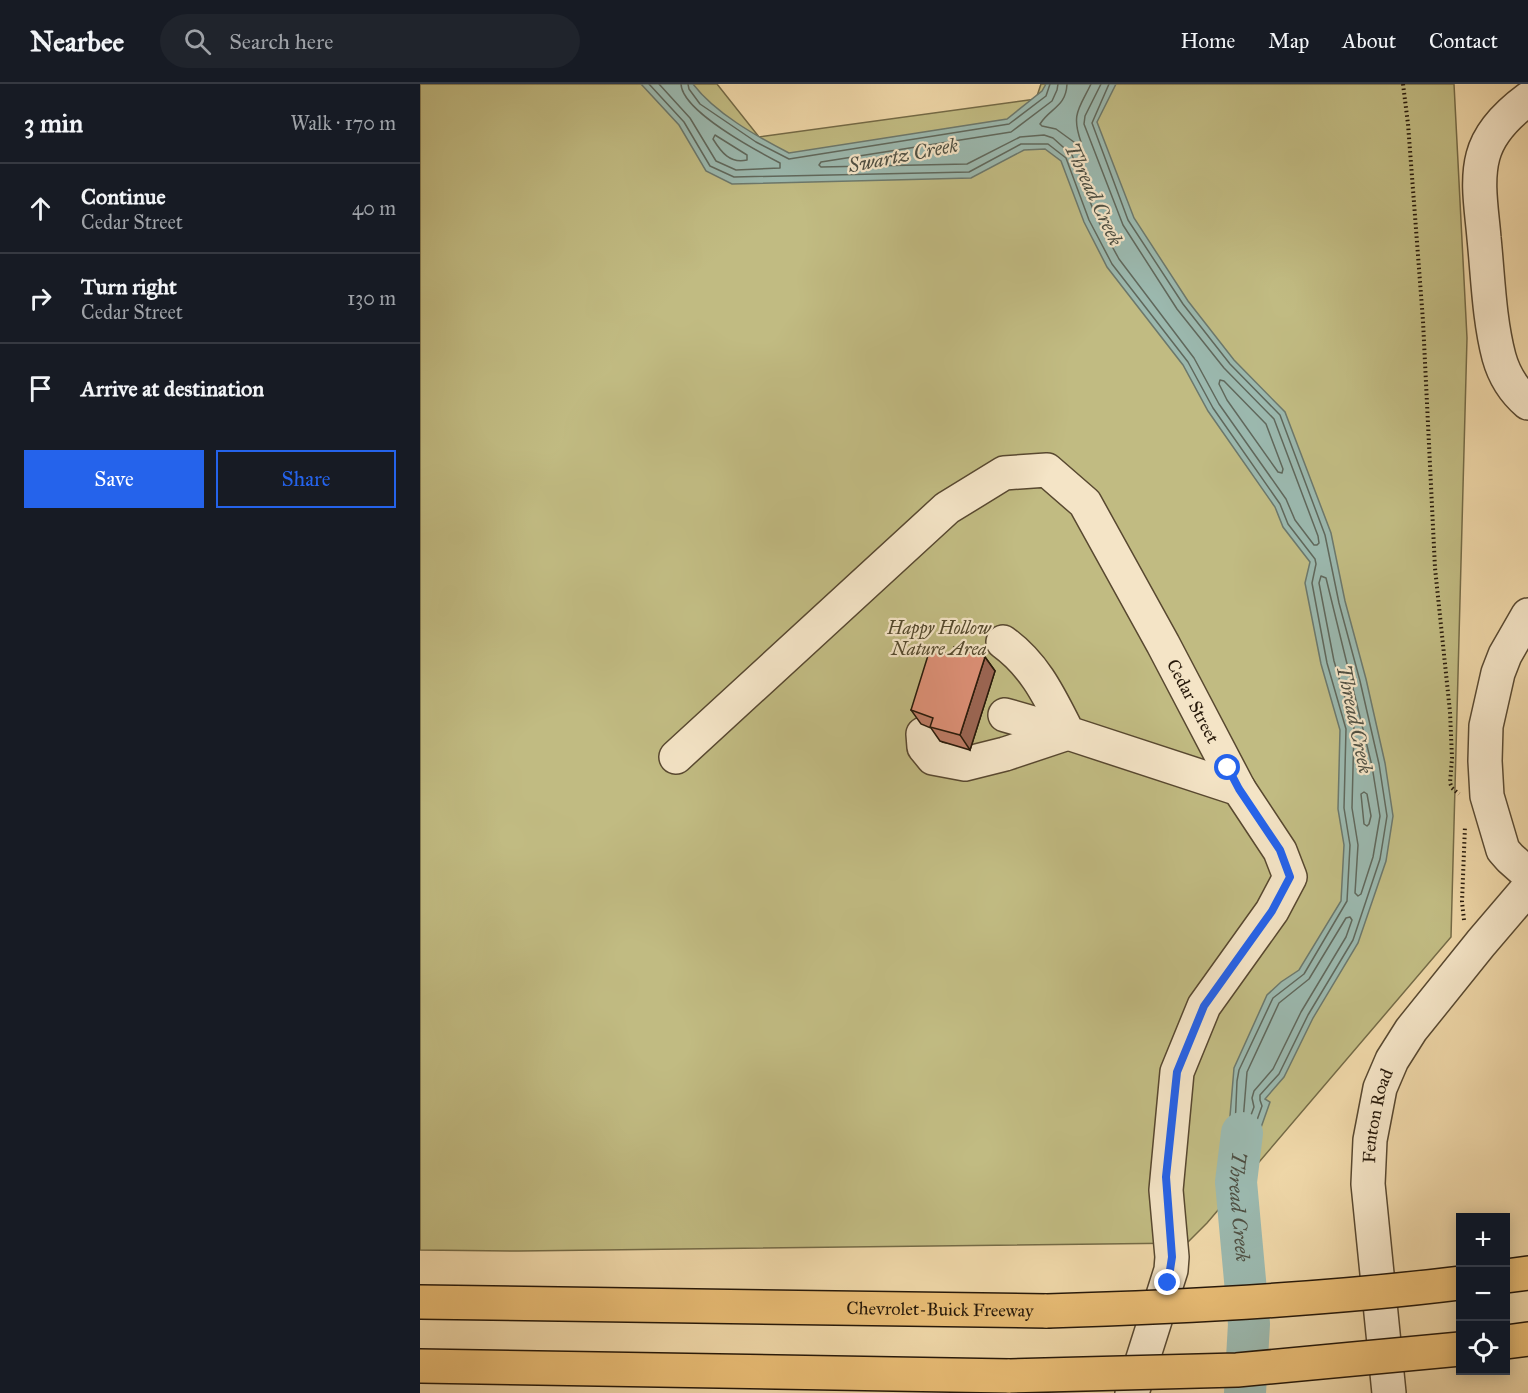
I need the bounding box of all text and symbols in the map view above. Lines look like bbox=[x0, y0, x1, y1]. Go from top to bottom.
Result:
search box bbox=[160, 14, 580, 68]
text: Nearbee bbox=[30, 24, 124, 59]
icon: search bbox=[181, 25, 214, 58]
text: Search here bbox=[229, 28, 333, 55]
text: Home bbox=[1180, 28, 1235, 54]
text: Map bbox=[1268, 28, 1309, 54]
text: About bbox=[1342, 28, 1396, 54]
text: Contact bbox=[1429, 28, 1498, 54]
text: 3 min bbox=[24, 107, 83, 139]
text: Walk · 170 m bbox=[291, 111, 396, 135]
water label: Swartz Creek bbox=[845, 133, 960, 178]
water label: Thread Creek bbox=[1060, 139, 1128, 249]
text: Continue bbox=[81, 183, 166, 210]
icon: ahead bbox=[24, 192, 57, 225]
text: 40 m bbox=[352, 196, 396, 220]
text: Cedar Street bbox=[81, 210, 183, 234]
text: Turn right bbox=[81, 273, 177, 300]
icon: right bbox=[24, 282, 57, 315]
text: 130 m bbox=[347, 286, 396, 310]
text: Cedar Street bbox=[81, 300, 183, 324]
icon: arrive bbox=[24, 372, 57, 405]
text: Arrive at destination bbox=[81, 375, 264, 402]
button: Save bbox=[24, 450, 204, 508]
button: Share bbox=[216, 450, 396, 508]
park label: Happy Hollow Nature Area bbox=[886, 617, 992, 660]
street label: Cedar Street bbox=[1162, 655, 1224, 747]
water label: Thread Creek bbox=[1332, 662, 1378, 776]
route start bbox=[1214, 754, 1240, 780]
street label: Fenton Road bbox=[1358, 1065, 1398, 1164]
water label: Thread Creek bbox=[1224, 1150, 1255, 1263]
map controls bbox=[1456, 1213, 1510, 1375]
button: + bbox=[1456, 1213, 1510, 1267]
button: − bbox=[1456, 1267, 1510, 1321]
route end bbox=[1154, 1269, 1180, 1295]
street label: Chevrolet-Buick Freeway bbox=[846, 1297, 1034, 1322]
button: locate bbox=[1456, 1321, 1510, 1375]

